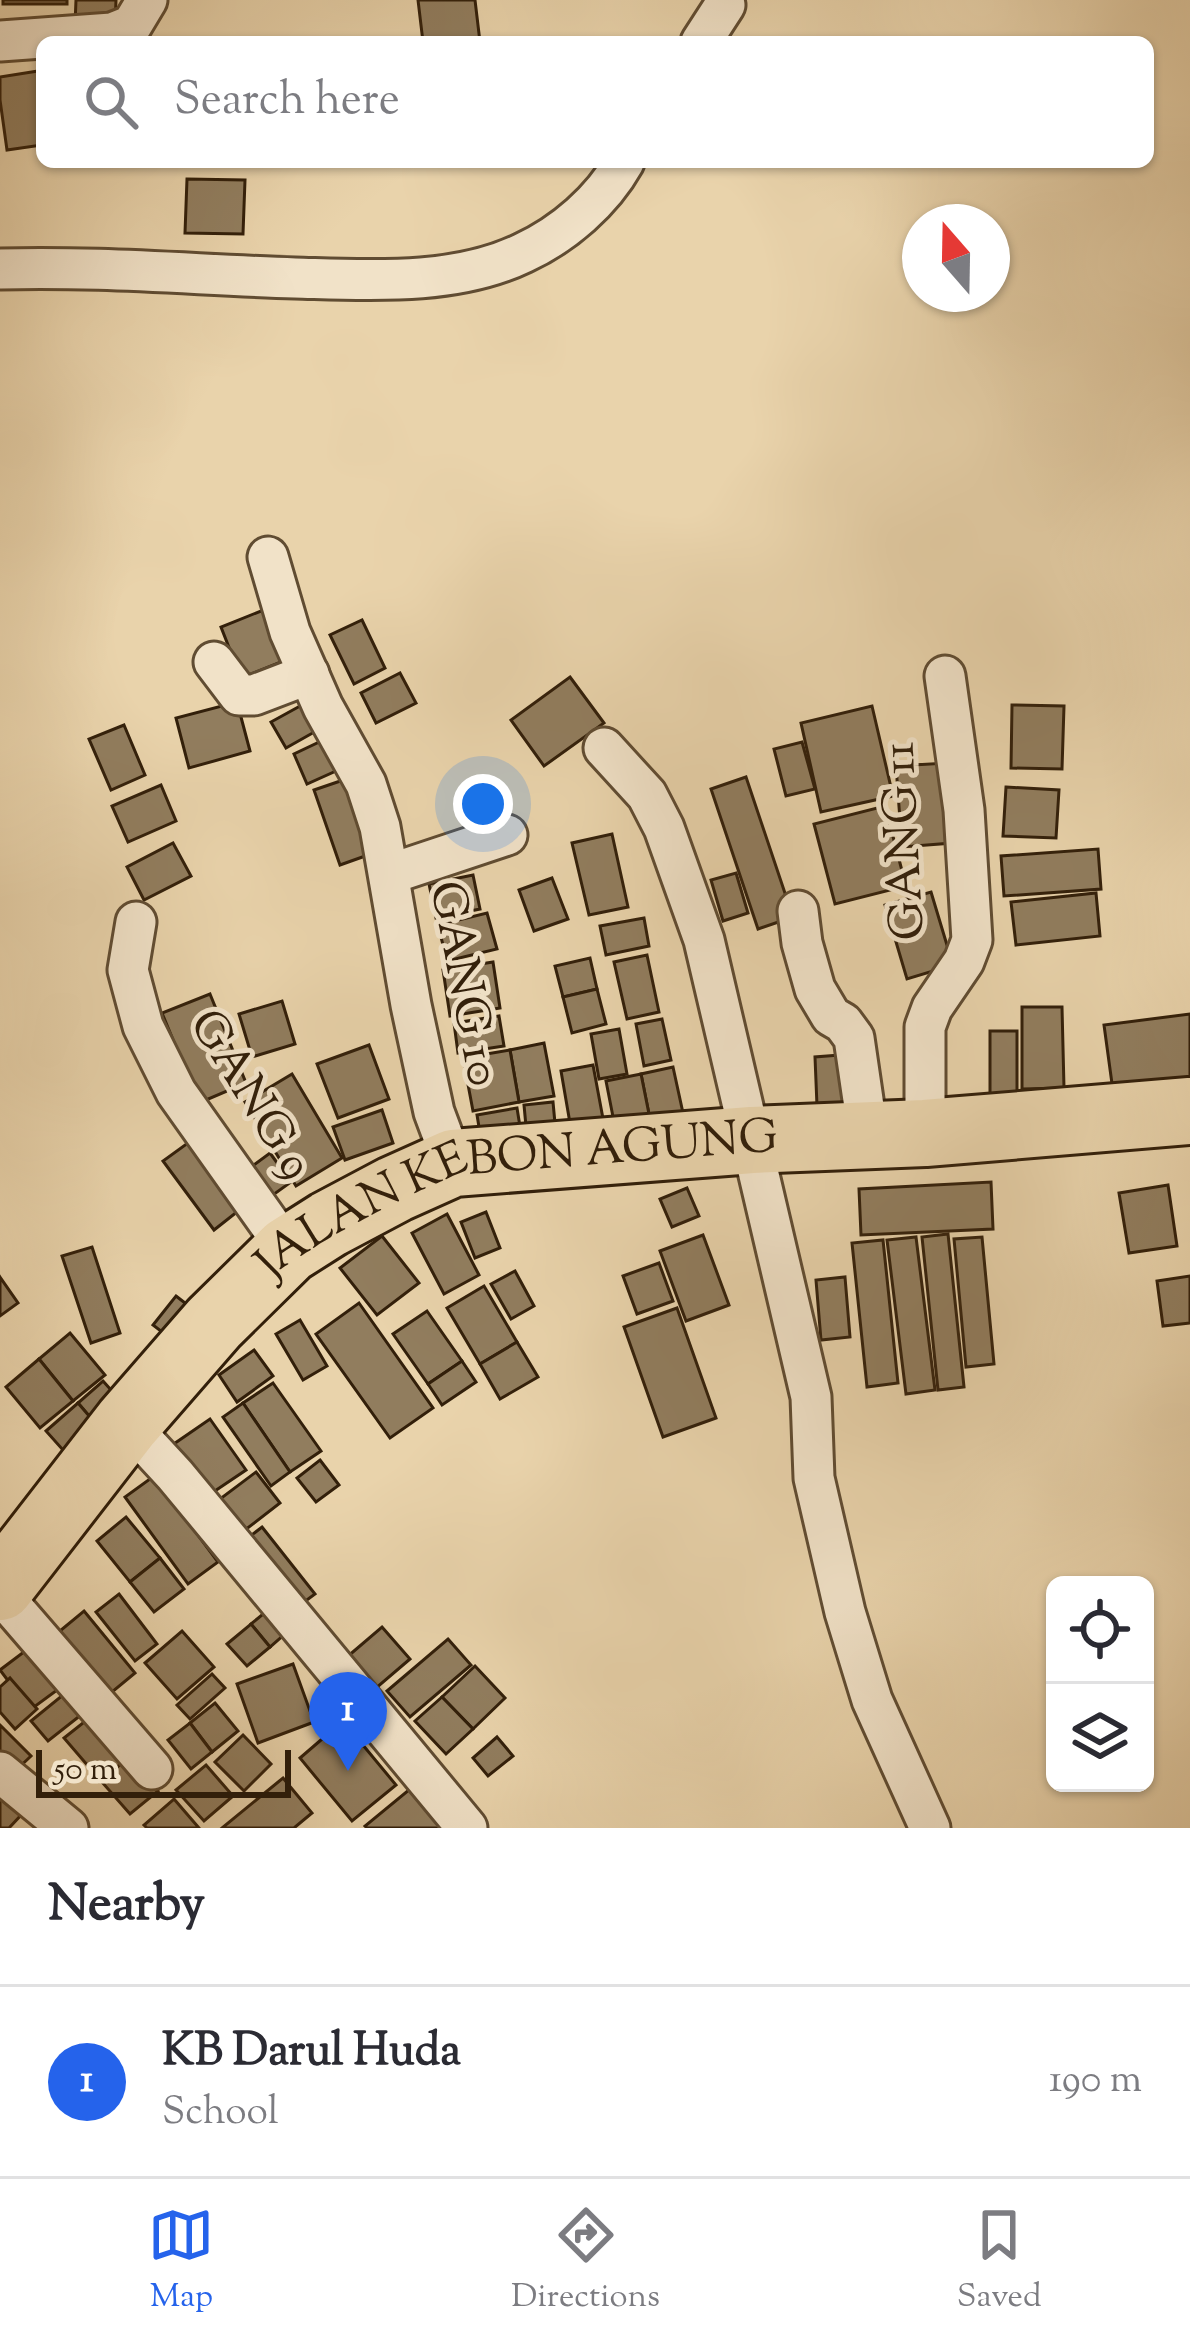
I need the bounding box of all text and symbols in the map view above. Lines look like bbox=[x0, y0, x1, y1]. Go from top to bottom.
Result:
search box bbox=[36, 36, 1154, 168]
icon: search bbox=[78, 69, 144, 135]
text: Search here bbox=[174, 70, 400, 135]
north arrow bbox=[902, 204, 1010, 312]
street label: GANG 11 bbox=[866, 740, 946, 942]
your location bbox=[453, 774, 513, 834]
street label: GANG 10 bbox=[408, 876, 516, 1092]
street label: GANG 9 bbox=[170, 997, 328, 1195]
street label: JALAN KEBON AGUNG bbox=[239, 1104, 779, 1299]
map controls bbox=[1046, 1576, 1154, 1792]
button: locate bbox=[1046, 1576, 1154, 1684]
pin: 1 bbox=[309, 1672, 387, 1771]
button: layers bbox=[1046, 1684, 1154, 1792]
scale bar bbox=[36, 1744, 291, 1797]
text: 50 m bbox=[54, 1747, 117, 1795]
text: Nearby bbox=[48, 1870, 205, 1943]
text: KB Darul Huda bbox=[162, 2021, 461, 2086]
text: 1 bbox=[80, 2054, 94, 2110]
text: 190 m bbox=[1049, 2054, 1142, 2110]
text: School bbox=[162, 2086, 279, 2142]
tab: Map bbox=[148, 2202, 214, 2322]
tab: Directions bbox=[511, 2202, 660, 2322]
tab: Saved bbox=[957, 2202, 1042, 2322]

